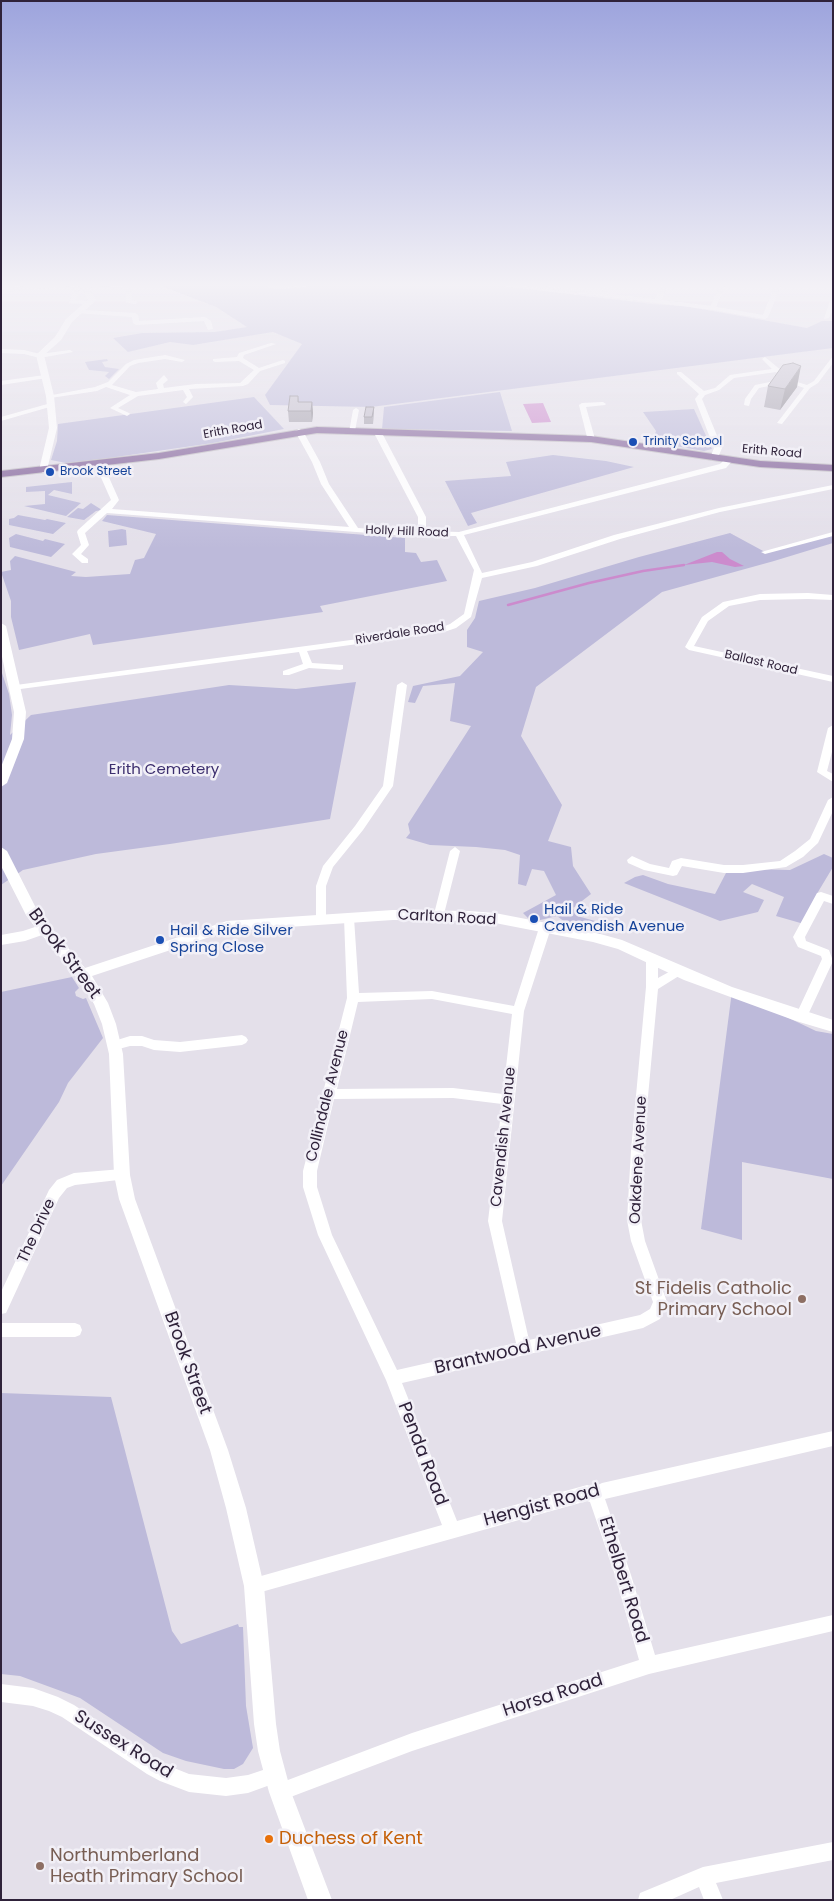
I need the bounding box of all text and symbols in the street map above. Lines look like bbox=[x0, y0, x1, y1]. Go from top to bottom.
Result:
street label: Erith Road bbox=[202, 418, 264, 442]
place label: Trinity School bbox=[643, 435, 722, 449]
marker: Trinity School bbox=[627, 436, 639, 448]
street label: Erith Road bbox=[741, 442, 803, 462]
place label: Brook Street bbox=[60, 465, 132, 479]
marker: Brook Street bbox=[44, 466, 56, 478]
street label: Holly Hill Road bbox=[365, 523, 449, 541]
street label: Riverdale Road bbox=[354, 620, 446, 648]
street label: Ballast Road bbox=[723, 648, 799, 678]
park label: Erith Cemetery bbox=[109, 761, 219, 779]
place label: Hail & Ride Cavendish Avenue bbox=[544, 901, 685, 936]
street label: Brook Street bbox=[23, 905, 105, 1003]
street label: Carlton Road bbox=[397, 906, 497, 930]
marker: Hail & Ride Cavendish Avenue bbox=[528, 913, 540, 925]
place label: Hail & Ride Silver Spring Close bbox=[170, 922, 293, 957]
marker: Hail & Ride Silver Spring Close bbox=[154, 934, 166, 946]
street label: Collindale Avenue bbox=[303, 1028, 353, 1164]
street label: Cavendish Avenue bbox=[488, 1066, 520, 1208]
street label: Oakdene Avenue bbox=[627, 1095, 651, 1225]
street label: The Drive bbox=[14, 1196, 60, 1266]
place label: St Fidelis Catholic Primary School bbox=[635, 1278, 792, 1320]
marker: St Fidelis Catholic Primary School bbox=[796, 1293, 808, 1305]
street label: Brook Street bbox=[158, 1309, 216, 1417]
street label: Brantwood Avenue bbox=[433, 1320, 603, 1380]
street label: Penda Road bbox=[392, 1399, 452, 1509]
street label: Hengist Road bbox=[482, 1480, 602, 1532]
street label: Ethelbert Road bbox=[594, 1514, 652, 1646]
street label: Horsa Road bbox=[500, 1670, 606, 1722]
street label: Sussex Road bbox=[70, 1706, 176, 1784]
place label: Duchess of Kent bbox=[279, 1828, 423, 1850]
marker: Duchess of Kent bbox=[263, 1833, 275, 1845]
place label: Northumberland Heath Primary School bbox=[50, 1845, 243, 1888]
marker: Northumberland Heath Primary School bbox=[34, 1860, 46, 1872]

